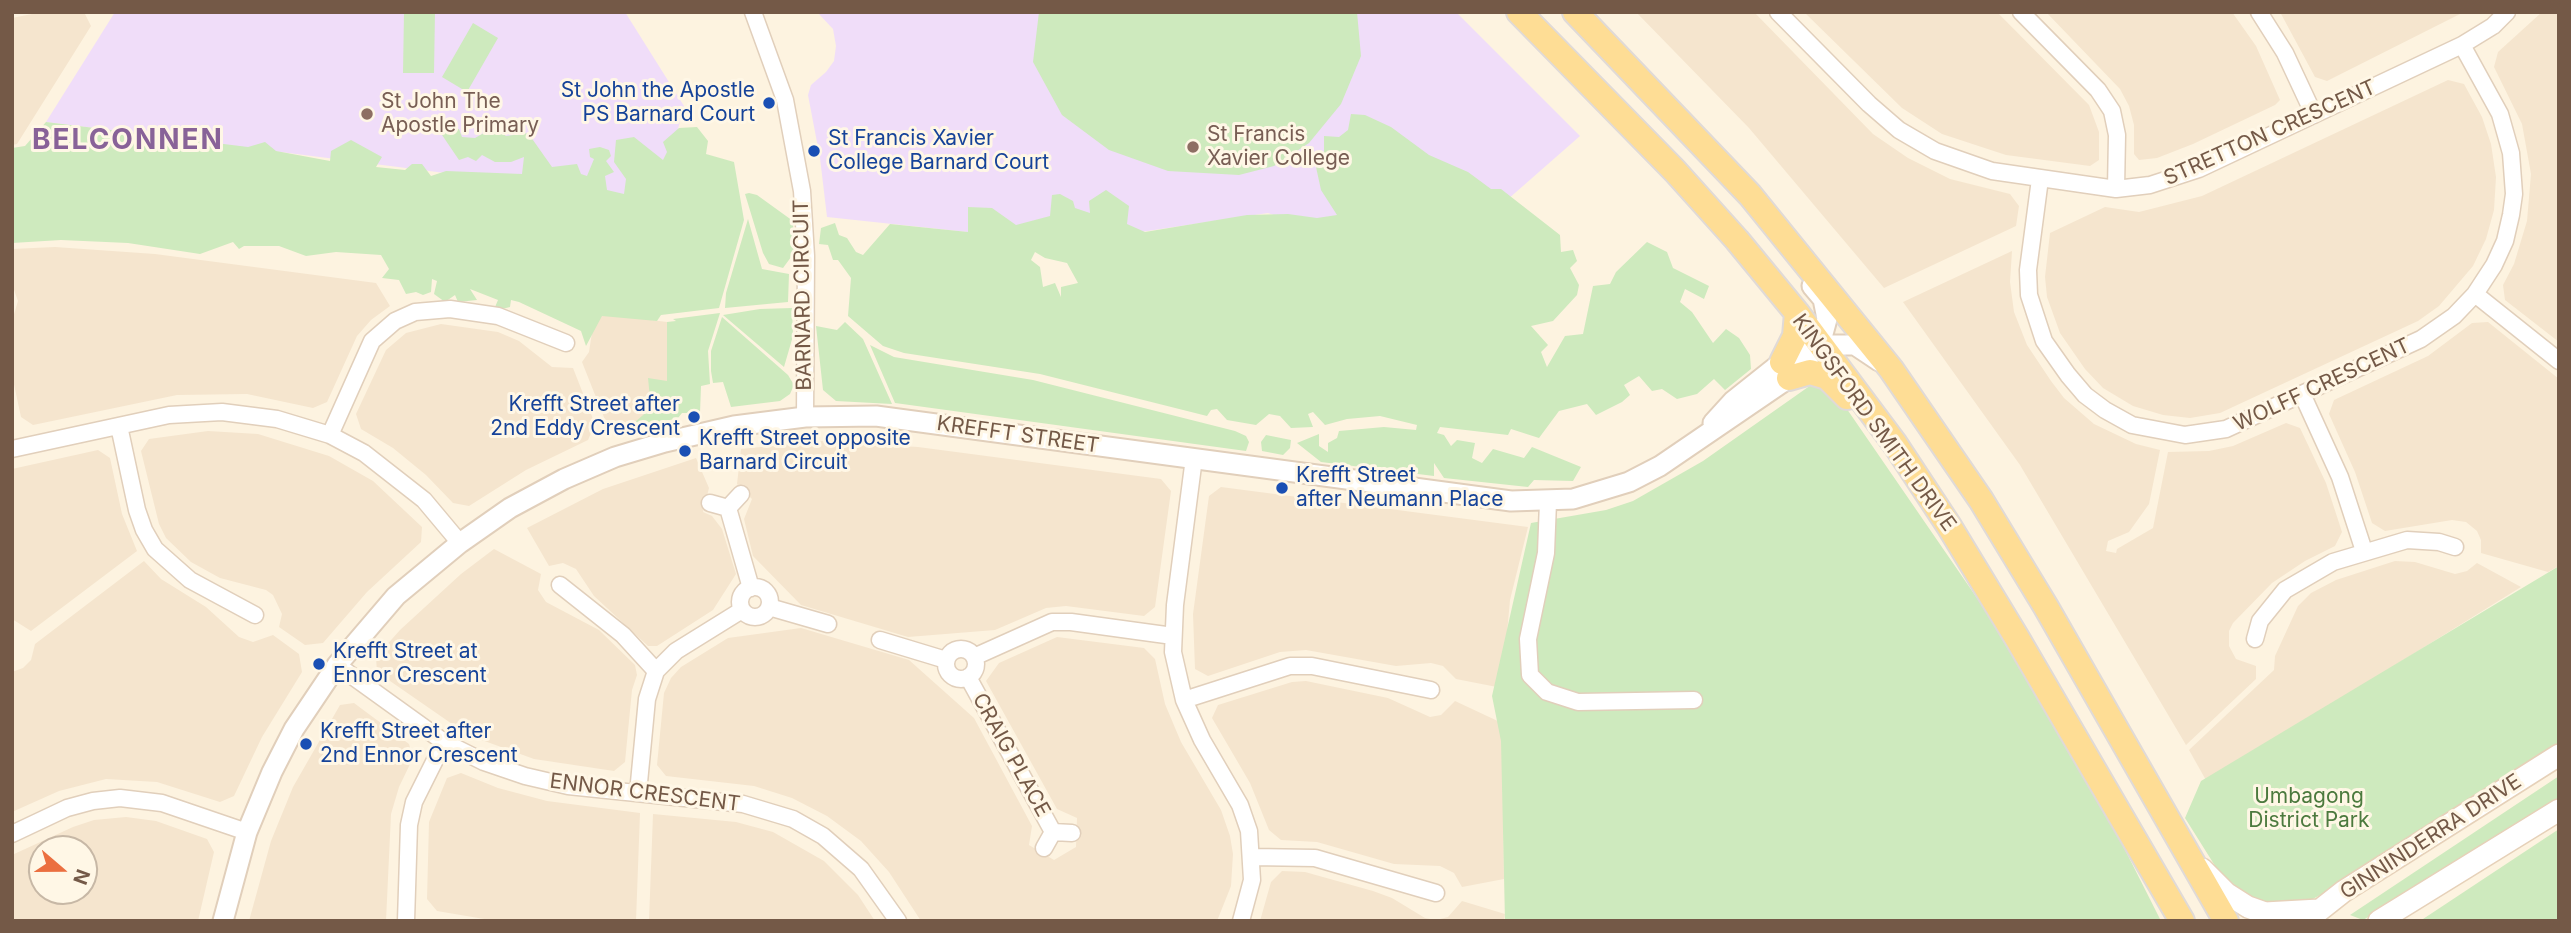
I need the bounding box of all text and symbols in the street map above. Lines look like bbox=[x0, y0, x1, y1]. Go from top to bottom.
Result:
street label: STRETTON CRESCENT bbox=[2160, 75, 2380, 191]
place label: St John the Apostle PS Barnard Court bbox=[561, 78, 755, 128]
place label: St John The Apostle Primary bbox=[381, 89, 539, 139]
marker: St John the Apostle PS Barnard Court bbox=[761, 95, 777, 111]
marker: St John The Apostle Primary bbox=[359, 106, 375, 122]
place label: St Francis Xavier College bbox=[1207, 122, 1350, 172]
district label: BELCONNEN bbox=[33, 124, 223, 158]
place label: St Francis Xavier College Barnard Court bbox=[828, 126, 1049, 176]
marker: St Francis Xavier College bbox=[1185, 139, 1201, 155]
marker: St Francis Xavier College Barnard Court bbox=[806, 143, 822, 159]
street label: BARNARD CIRCUIT bbox=[789, 199, 817, 391]
street label: KINGSFORD SMITH DRIVE bbox=[1787, 309, 1961, 537]
street label: WOLFF CRESCENT bbox=[2230, 333, 2414, 437]
place label: Krefft Street after 2nd Eddy Crescent bbox=[490, 392, 680, 442]
marker: Krefft Street after 2nd Eddy Crescent bbox=[686, 409, 702, 425]
street label: KREFFT STREET bbox=[935, 411, 1101, 459]
place label: Krefft Street opposite Barnard Circuit bbox=[699, 426, 911, 476]
marker: Krefft Street opposite Barnard Circuit bbox=[677, 443, 693, 459]
place label: Krefft Street after Neumann Place bbox=[1296, 463, 1503, 513]
marker: Krefft Street after Neumann Place bbox=[1274, 480, 1290, 496]
place label: Krefft Street at Ennor Crescent bbox=[333, 639, 487, 689]
marker: Krefft Street at Ennor Crescent bbox=[311, 656, 327, 672]
street label: CRAIG PLACE bbox=[967, 689, 1055, 821]
place label: Krefft Street after 2nd Ennor Crescent bbox=[320, 719, 518, 769]
marker: Krefft Street after 2nd Ennor Crescent bbox=[298, 736, 314, 752]
street label: ENNOR CRESCENT bbox=[548, 769, 742, 817]
street label: GINNINDERRA DRIVE bbox=[2336, 769, 2526, 905]
park label: Umbagong District Park bbox=[2248, 784, 2370, 834]
north arrow bbox=[28, 835, 98, 905]
text: N bbox=[68, 866, 95, 887]

